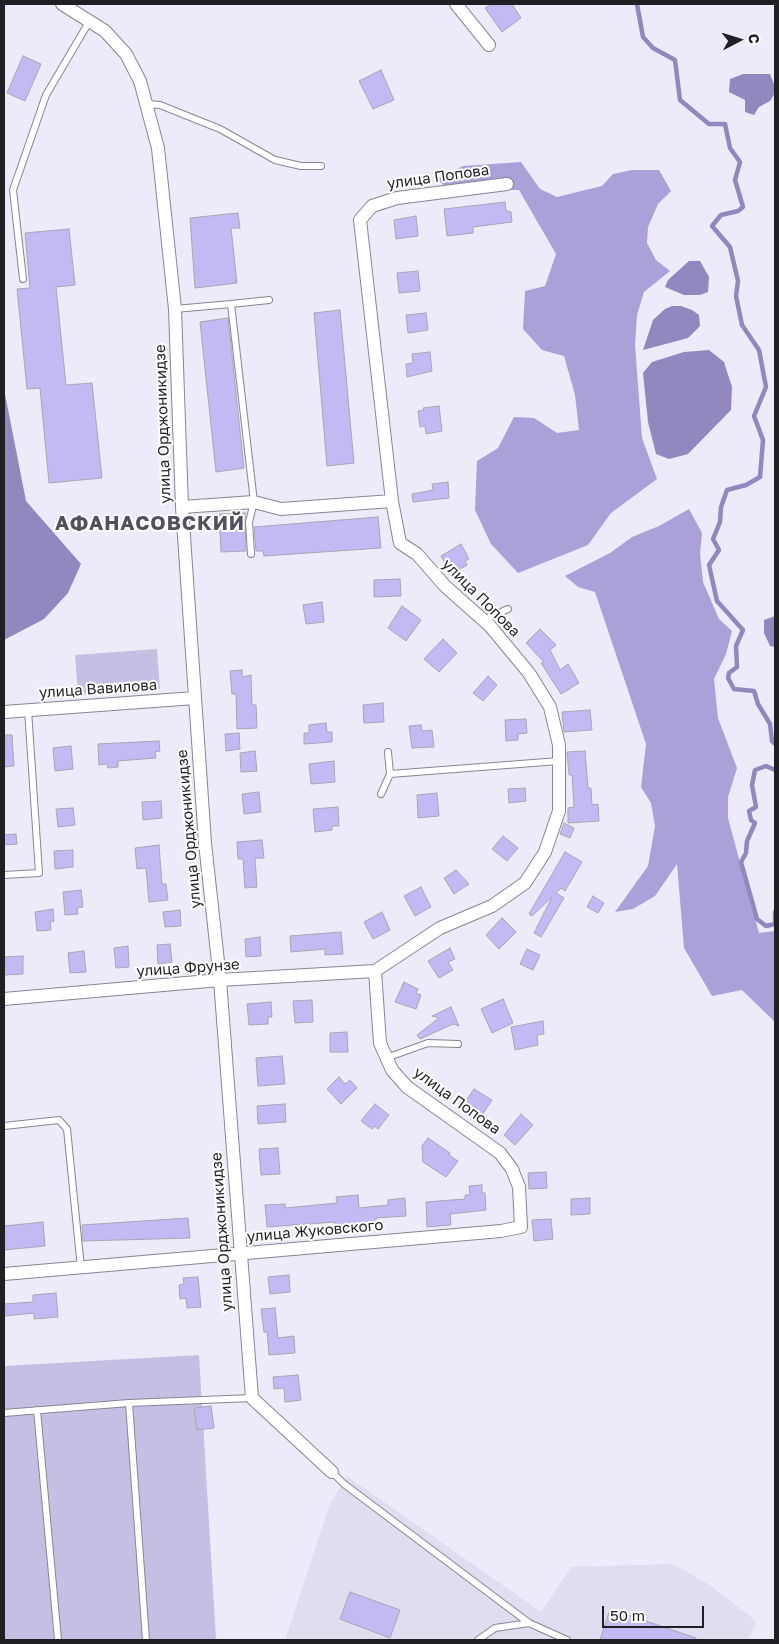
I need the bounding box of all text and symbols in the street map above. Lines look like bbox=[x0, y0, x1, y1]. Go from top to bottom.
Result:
north arrow bbox=[714, 15, 764, 65]
text: С bbox=[746, 33, 763, 44]
street label: улица Попова bbox=[386, 161, 490, 193]
street label: улица Орджоникидзе bbox=[151, 344, 175, 504]
district label: АФАНАСОВСКИЙ bbox=[53, 512, 247, 536]
street label: улица Попова bbox=[438, 555, 524, 641]
street label: улица Вавилова bbox=[38, 676, 158, 702]
street label: улица Орджоникидзе bbox=[173, 749, 205, 909]
street label: улица Фрунзе bbox=[136, 955, 240, 981]
street label: улица Попова bbox=[410, 1063, 504, 1139]
street label: улица Орджоникидзе bbox=[207, 1152, 237, 1312]
street label: улица Жуковского bbox=[246, 1216, 384, 1246]
scale bar bbox=[604, 1596, 706, 1628]
text: 50 m bbox=[610, 1606, 645, 1624]

